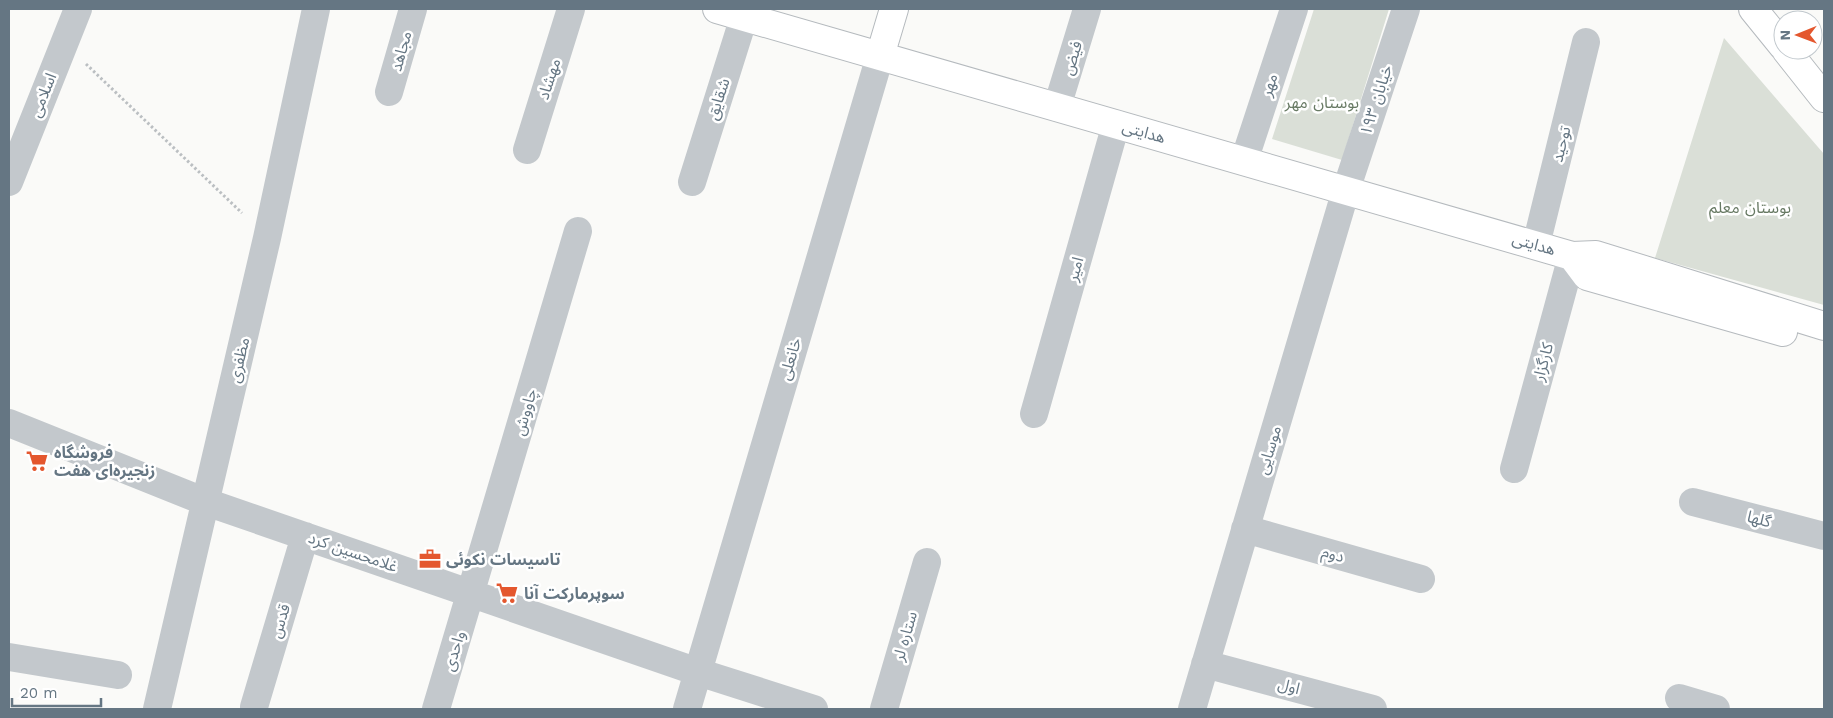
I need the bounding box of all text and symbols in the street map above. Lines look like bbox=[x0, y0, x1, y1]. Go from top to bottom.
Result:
north arrow bbox=[1773, 10, 1823, 60]
street label: مجاهد bbox=[386, 29, 416, 73]
text: N bbox=[1777, 30, 1793, 41]
street label: فیض bbox=[1058, 39, 1086, 77]
street label: مهشاد bbox=[533, 56, 565, 102]
street label: خیابان ۱۹۳ bbox=[1356, 62, 1396, 138]
street label: اسلامی bbox=[26, 70, 60, 120]
street label: مهر bbox=[1256, 71, 1282, 100]
street label: شقایق bbox=[702, 76, 735, 123]
park label: بوستان مهر bbox=[1284, 93, 1359, 112]
street label: هدایتی bbox=[1120, 117, 1168, 147]
street label: توحید bbox=[1547, 124, 1575, 164]
park label: بوستان معلم bbox=[1709, 198, 1791, 220]
street label: هدایتی bbox=[1510, 229, 1558, 259]
street label: امیر bbox=[1062, 255, 1088, 284]
street label: مظفری bbox=[225, 335, 253, 385]
street label: خانعلی bbox=[775, 336, 805, 382]
street label: کارگزار bbox=[1529, 340, 1557, 384]
street label: چاووش bbox=[509, 386, 542, 438]
street label: موسایی bbox=[1253, 423, 1285, 477]
place label: فروشگاه زنجیره‌ای هفت bbox=[54, 443, 155, 480]
supermarket icon: فروشگاه زنجیره‌ای هفت bbox=[24, 448, 50, 474]
street label: گلها bbox=[1745, 507, 1774, 531]
street label: غلامحسین کرد bbox=[306, 528, 400, 576]
street label: دوم bbox=[1319, 542, 1346, 569]
office icon: تاسیسات نکوئی bbox=[417, 546, 443, 572]
place label: تاسیسات نکوئی bbox=[446, 550, 561, 569]
supermarket icon: سوپرمارکت آنا bbox=[494, 580, 520, 606]
place label: سوپرمارکت آنا bbox=[524, 583, 625, 603]
street label: قدس bbox=[266, 601, 294, 641]
street label: ستاره لر bbox=[889, 609, 921, 664]
street label: واحدی bbox=[439, 629, 469, 673]
street label: اول bbox=[1276, 674, 1302, 699]
scale bar bbox=[12, 676, 101, 708]
text: 20 m bbox=[20, 684, 58, 702]

